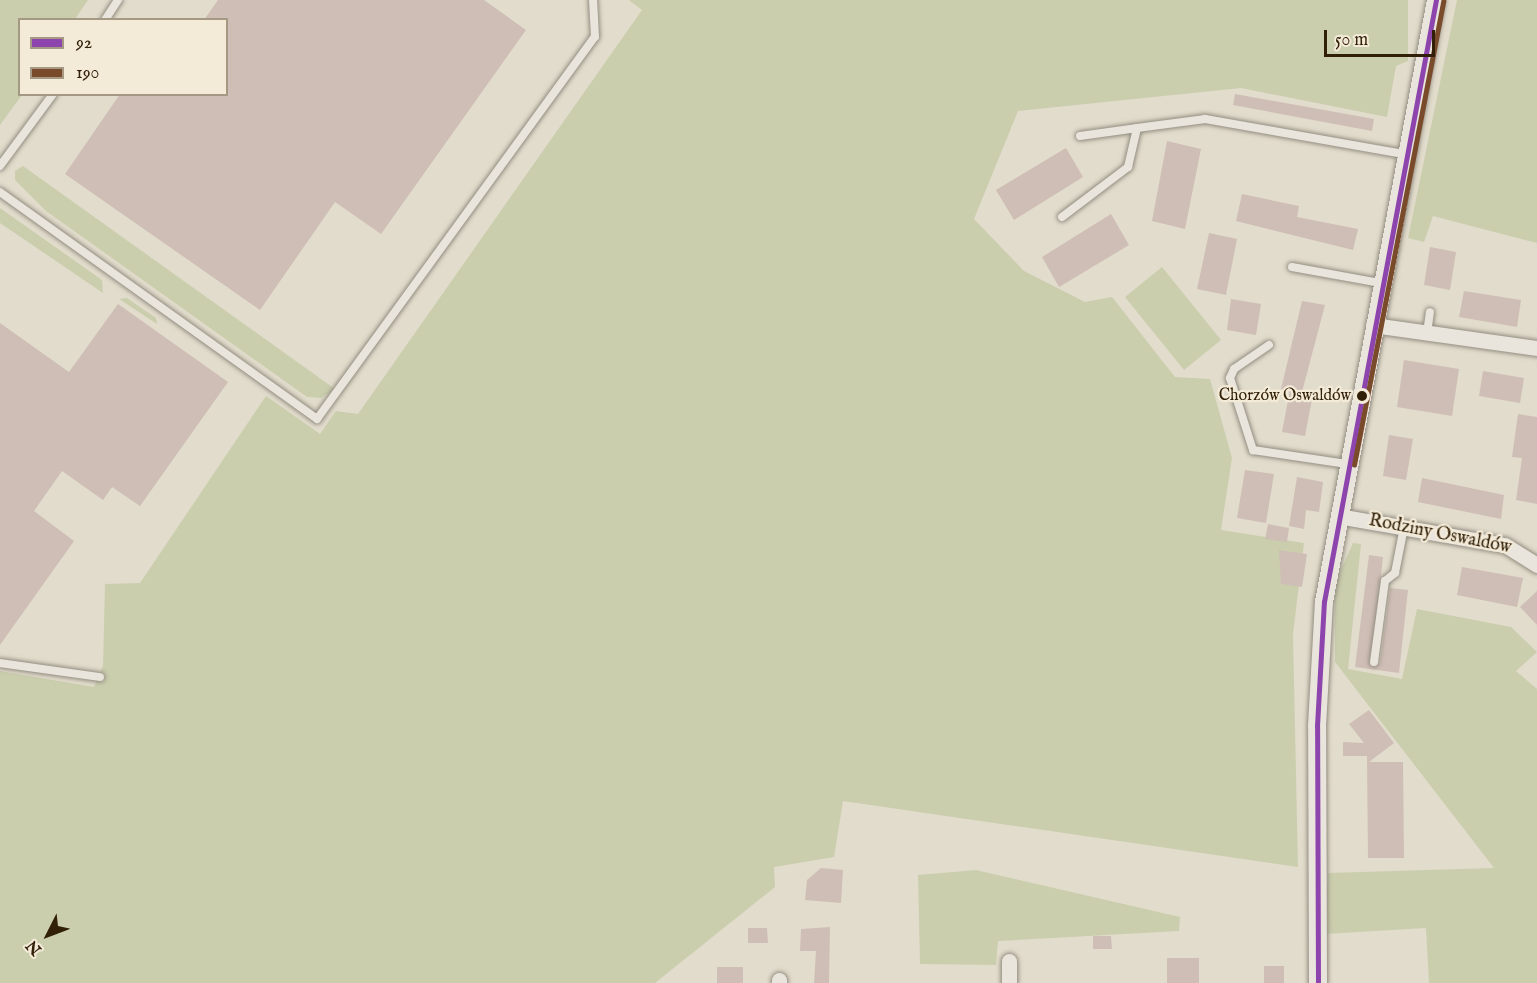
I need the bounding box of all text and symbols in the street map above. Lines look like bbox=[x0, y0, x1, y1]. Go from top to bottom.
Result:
legend bbox=[18, 18, 228, 96]
scale bar bbox=[1327, 18, 1438, 56]
text: 50 m bbox=[1335, 29, 1368, 52]
text: 92 bbox=[76, 32, 92, 55]
text: 190 bbox=[76, 62, 99, 85]
place label: Chorzów Oswaldów bbox=[1219, 386, 1351, 406]
marker: Chorzów Oswaldów bbox=[1356, 390, 1368, 402]
street label: Rodziny Oswaldów bbox=[1367, 511, 1513, 559]
north arrow bbox=[18, 905, 78, 965]
text: N bbox=[23, 935, 47, 959]

